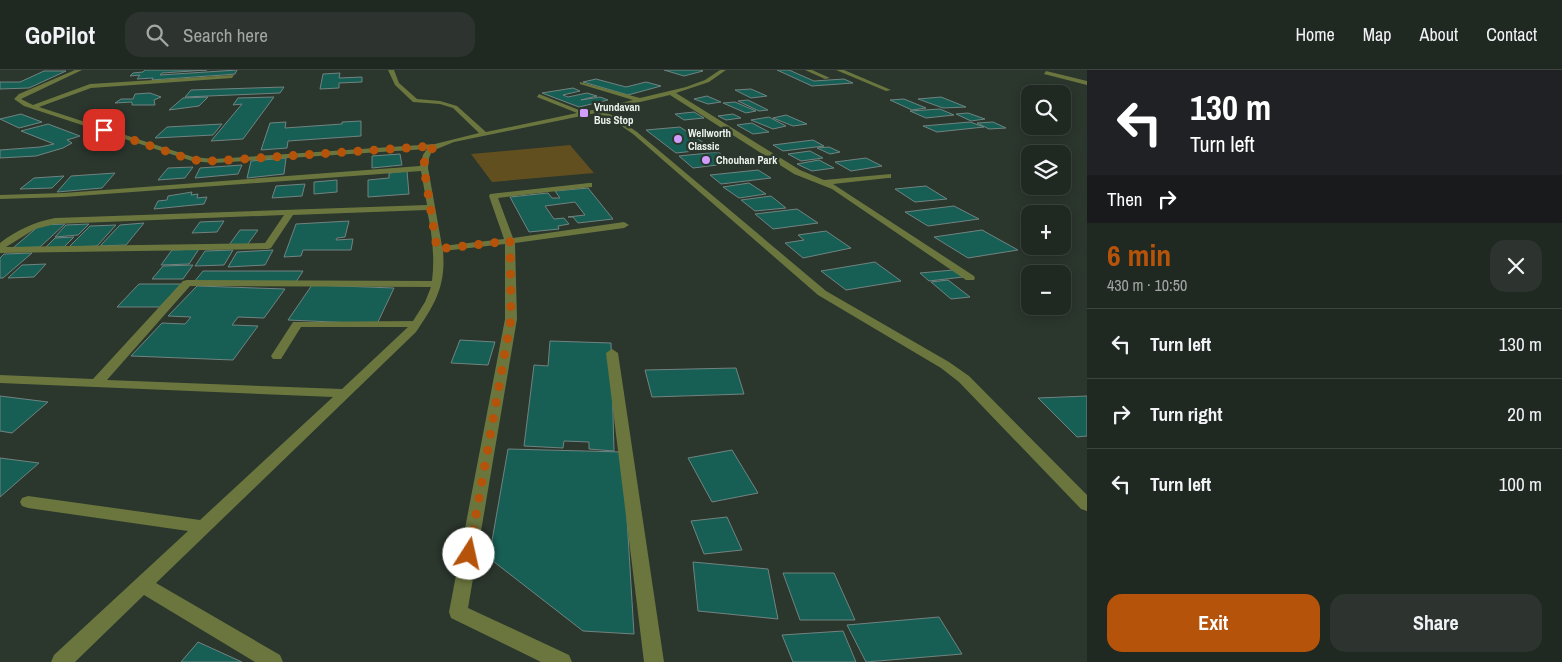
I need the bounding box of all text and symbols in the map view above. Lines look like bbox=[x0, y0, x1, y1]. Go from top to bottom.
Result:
search box bbox=[125, 12, 475, 57]
text: GoPilot bbox=[25, 19, 95, 51]
icon: search bbox=[143, 21, 171, 49]
text: Search here bbox=[183, 22, 268, 48]
text: Home bbox=[1295, 22, 1335, 47]
text: Map bbox=[1363, 22, 1392, 47]
text: About bbox=[1420, 22, 1458, 47]
text: Contact bbox=[1486, 22, 1537, 47]
text: 130 m bbox=[1190, 84, 1271, 131]
map controls bbox=[1021, 85, 1071, 315]
button: search bbox=[1021, 85, 1071, 135]
icon: left bbox=[1107, 90, 1172, 155]
place label: Vrundavan Bus Stop bbox=[594, 100, 640, 127]
marker: Vrundavan Bus Stop bbox=[578, 107, 590, 119]
pin bbox=[83, 109, 125, 151]
icon: arrive bbox=[90, 116, 118, 144]
place label: Wellworth Classic bbox=[688, 126, 731, 153]
text: Turn left bbox=[1190, 129, 1255, 159]
marker: Wellworth Classic bbox=[672, 133, 684, 145]
button: layers bbox=[1021, 145, 1071, 195]
place label: Chouhan Park bbox=[716, 153, 778, 167]
marker: Chouhan Park bbox=[700, 154, 712, 166]
icon: right bbox=[1153, 185, 1181, 213]
text: Then bbox=[1107, 186, 1143, 212]
button: + bbox=[1021, 205, 1071, 255]
text: 6 min bbox=[1107, 235, 1171, 275]
button: close bbox=[1490, 240, 1542, 292]
button: − bbox=[1021, 265, 1071, 315]
text: 430 m · 10:50 bbox=[1107, 274, 1187, 296]
icon: left bbox=[1107, 330, 1135, 358]
text: Turn left bbox=[1150, 331, 1211, 357]
text: 130 m bbox=[1499, 331, 1542, 357]
icon: right bbox=[1107, 400, 1135, 428]
text: Turn right bbox=[1150, 401, 1222, 427]
text: 20 m bbox=[1507, 401, 1542, 427]
icon: left bbox=[1107, 470, 1135, 498]
text: Turn left bbox=[1150, 471, 1211, 497]
text: 100 m bbox=[1499, 471, 1542, 497]
position arrow bbox=[442, 527, 494, 579]
button: Exit bbox=[1107, 594, 1320, 652]
button: Share bbox=[1330, 594, 1542, 652]

